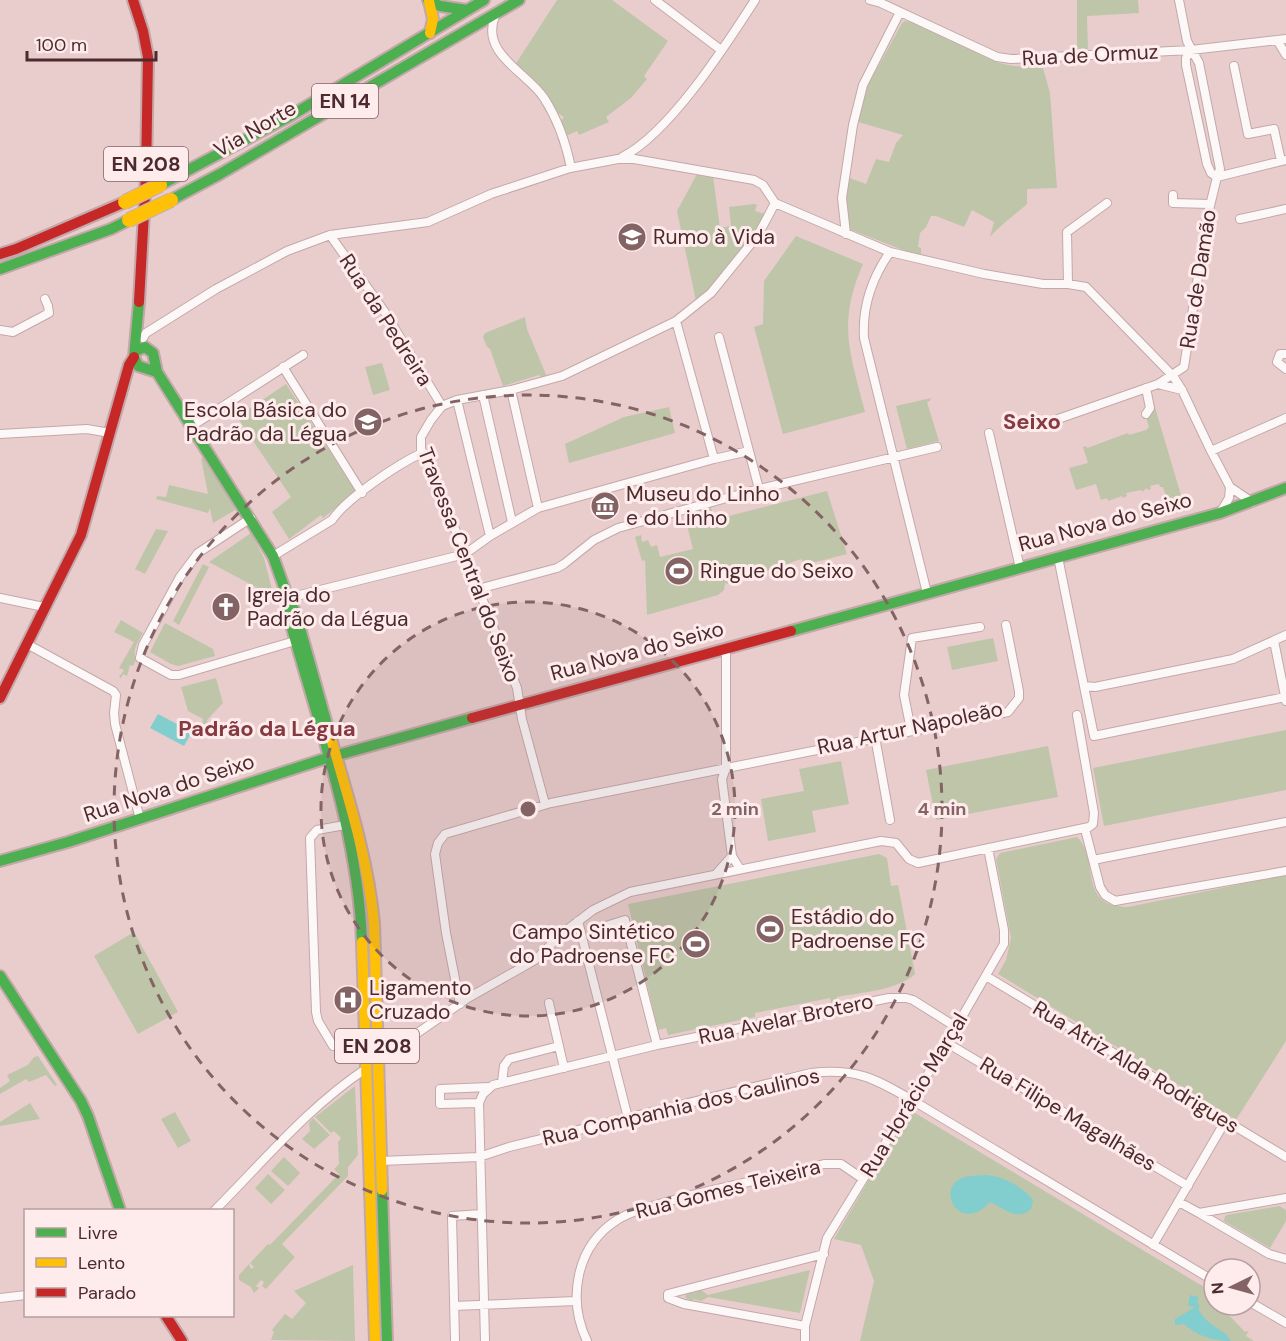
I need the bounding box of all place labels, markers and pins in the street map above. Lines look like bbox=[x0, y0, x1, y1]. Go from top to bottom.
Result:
school or university icon: Rumo à Vida bbox=[616, 221, 648, 253]
place label: Rumo à Vida bbox=[653, 223, 775, 251]
place label: Escola Básica do Padrão da Légua bbox=[184, 396, 347, 448]
school or university icon: Escola Básica do Padrão da Légua bbox=[352, 406, 384, 438]
place label: Museu do Linho e do Linho bbox=[626, 480, 780, 532]
museum icon: Museu do Linho e do Linho bbox=[589, 490, 621, 522]
sports icon: Ringue do Seixo bbox=[663, 555, 695, 587]
place label: Ringue do Seixo bbox=[700, 557, 854, 585]
place label: Igreja do Padrão da Légua bbox=[247, 581, 408, 633]
church icon: Igreja do Padrão da Légua bbox=[210, 591, 242, 623]
centre of rings bbox=[518, 799, 538, 819]
place label: Estádio do Padroense FC bbox=[791, 903, 925, 955]
sports icon: Estádio do Padroense FC bbox=[754, 913, 786, 945]
place label: Campo Sintético do Padroense FC bbox=[509, 918, 675, 970]
sports icon: Campo Sintético do Padroense FC bbox=[680, 928, 712, 960]
place label: Ligamento Cruzado bbox=[369, 974, 471, 1026]
hospital icon: Ligamento Cruzado bbox=[332, 984, 364, 1016]

